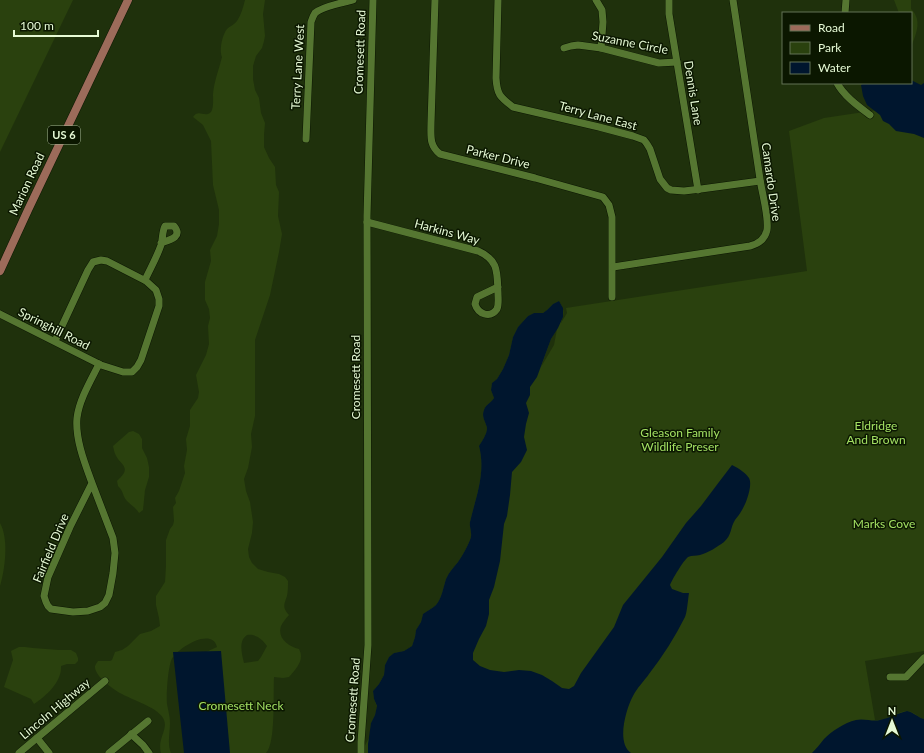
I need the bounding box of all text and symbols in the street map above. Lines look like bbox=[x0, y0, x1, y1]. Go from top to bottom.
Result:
street label: Cromesett Road bbox=[351, 9, 368, 94]
scale bar bbox=[14, 12, 98, 38]
legend bbox=[782, 12, 912, 84]
text: 100 m bbox=[20, 18, 54, 33]
text: Road bbox=[818, 20, 845, 35]
street label: Terry Lane West bbox=[288, 23, 307, 110]
street label: Suzanne Circle bbox=[591, 28, 669, 57]
text: Park bbox=[818, 40, 842, 55]
street label: Dennis Lane bbox=[681, 60, 706, 126]
text: Water bbox=[818, 60, 851, 75]
street label: Terry Lane East bbox=[557, 98, 639, 133]
road number: US 6 bbox=[48, 126, 80, 144]
street label: Parker Drive bbox=[465, 141, 532, 172]
street label: Camardo Drive bbox=[759, 142, 784, 222]
street label: Marion Road bbox=[6, 150, 48, 217]
street label: Harkins Way bbox=[413, 216, 482, 248]
street label: Springhill Road bbox=[16, 304, 92, 353]
street label: Cromesett Road bbox=[348, 335, 363, 419]
park label: Eldridge And Brown bbox=[846, 418, 906, 447]
park label: Gleason Family Wildlife Preser bbox=[640, 425, 720, 454]
street label: Fairfield Drive bbox=[29, 511, 72, 585]
park label: Marks Cove bbox=[853, 516, 915, 531]
street label: Cromesett Road bbox=[342, 657, 363, 743]
street label: Lincoln Highway bbox=[17, 674, 93, 742]
park label: Cromesett Neck bbox=[198, 698, 284, 713]
north arrow bbox=[872, 701, 912, 741]
text: N bbox=[888, 704, 896, 717]

